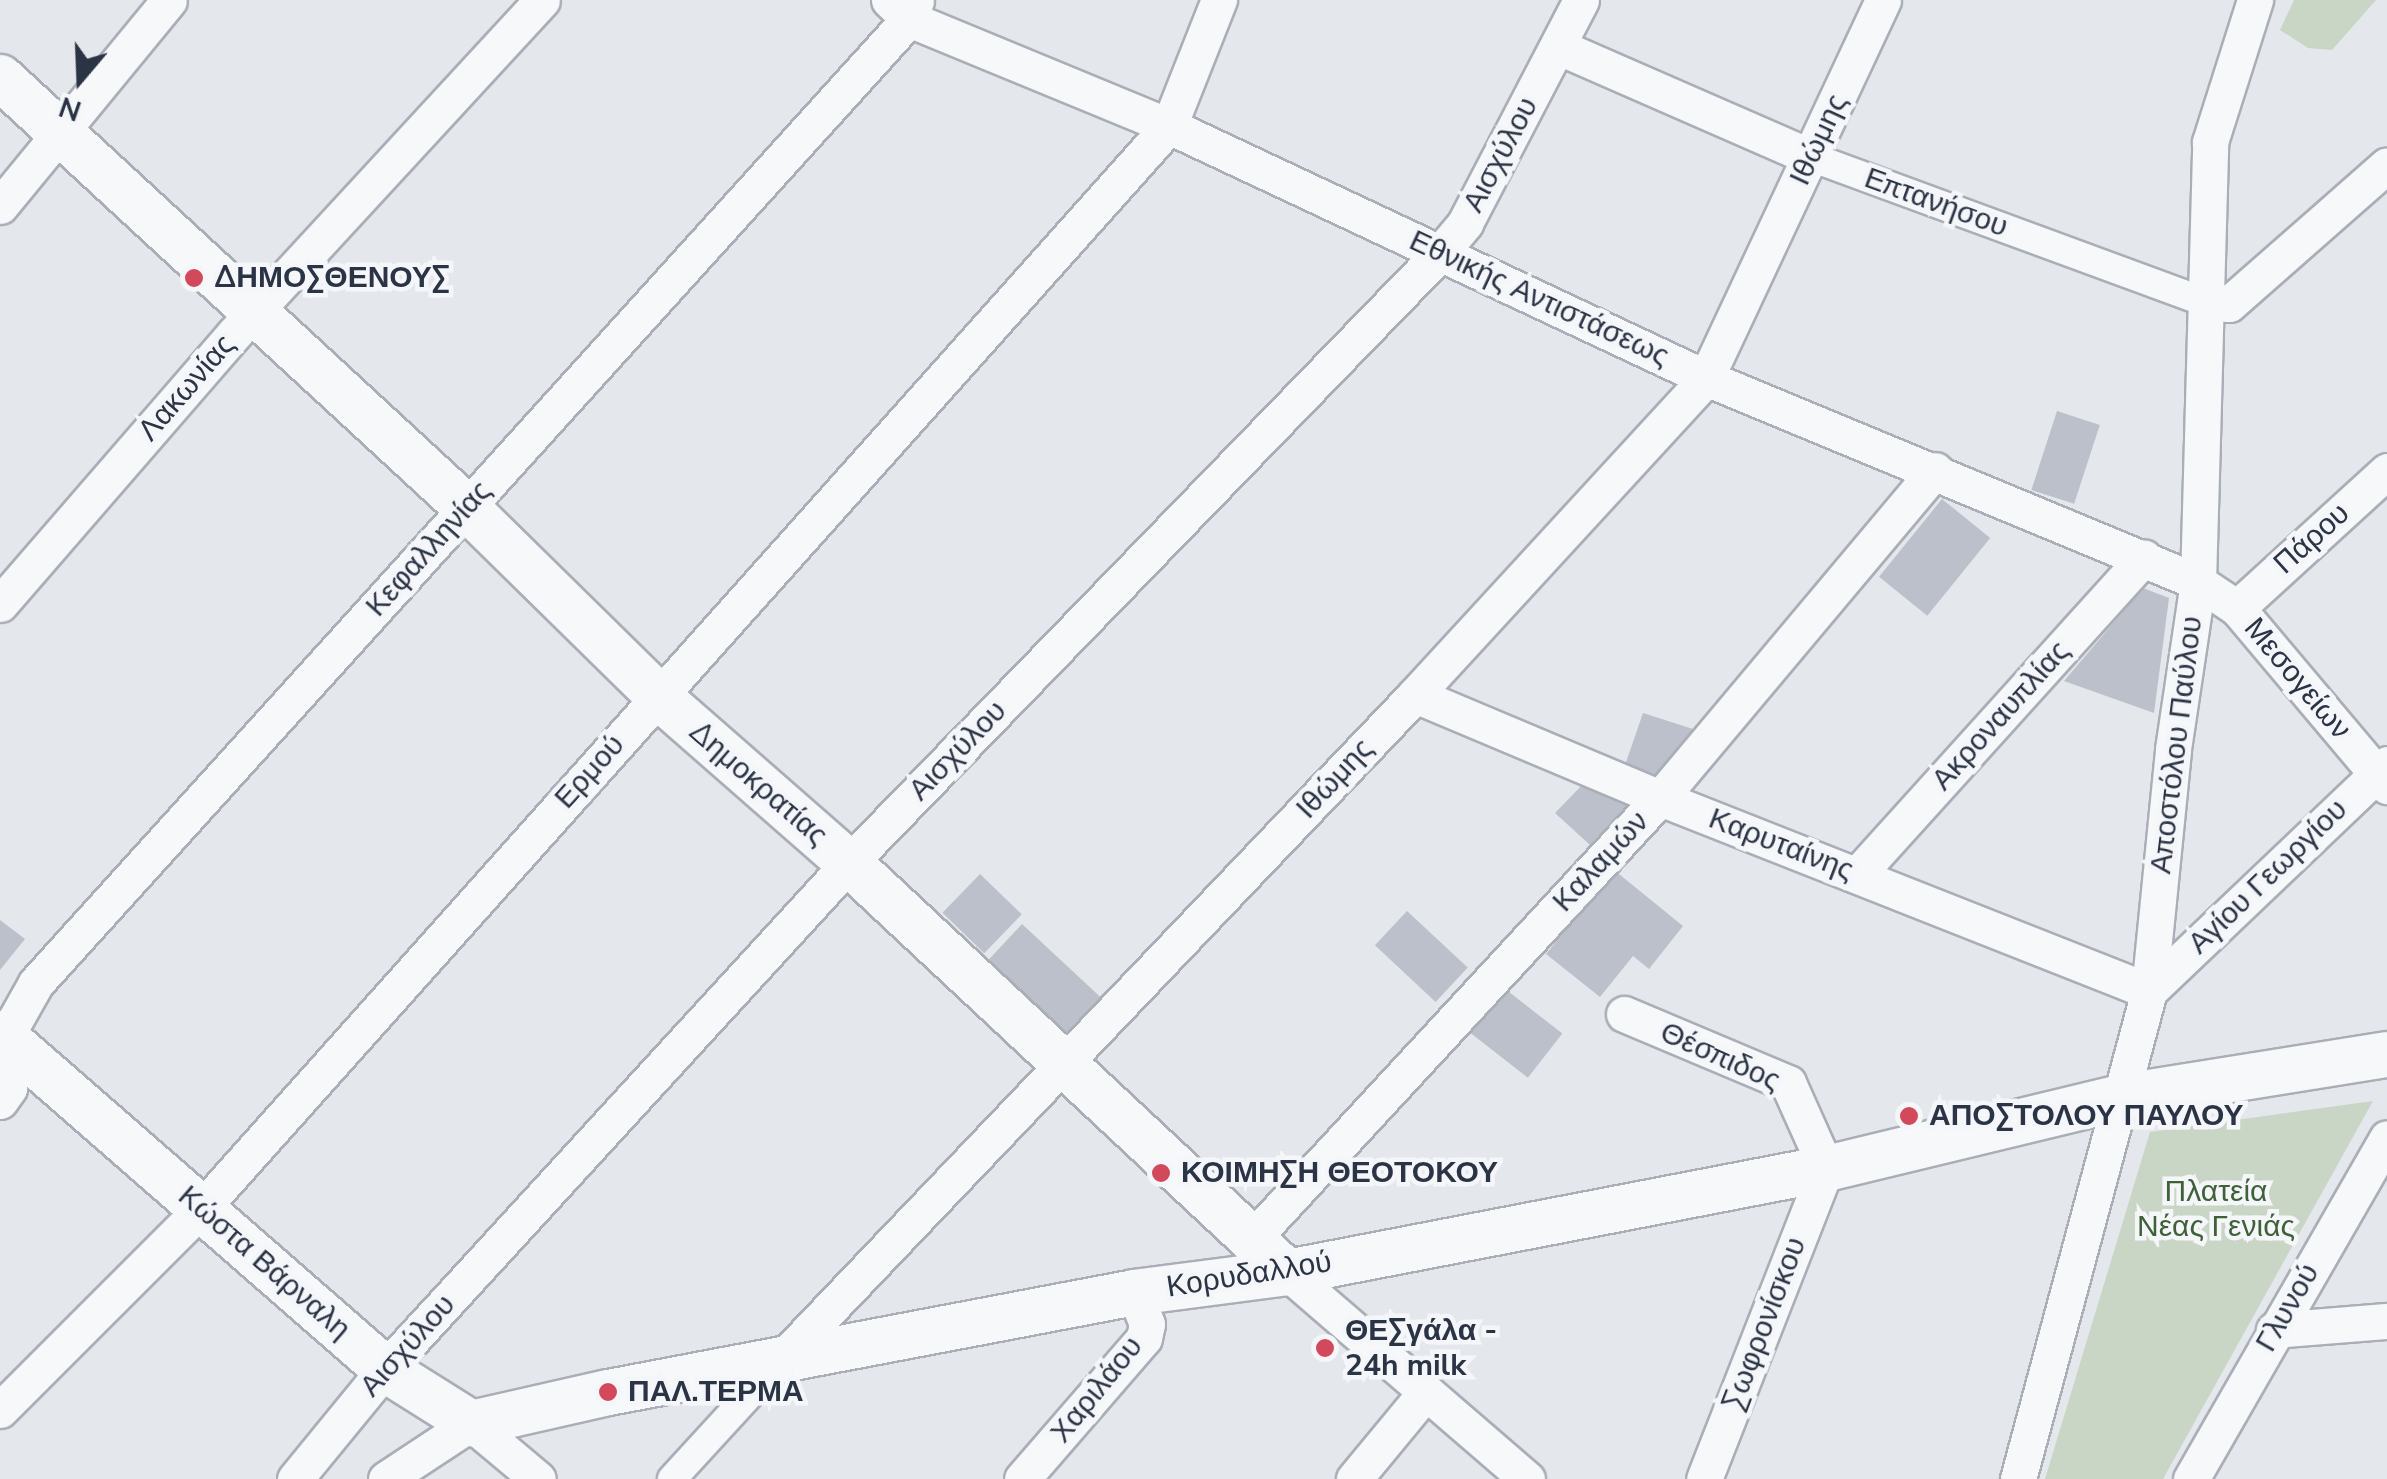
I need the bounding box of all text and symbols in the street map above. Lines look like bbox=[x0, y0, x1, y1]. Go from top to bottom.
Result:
north arrow bbox=[30, 30, 130, 130]
text: N bbox=[54, 87, 86, 130]
street label: Ιθώμης bbox=[1782, 89, 1856, 191]
street label: Αισχύλου bbox=[1456, 91, 1546, 219]
street label: Επτανήσου bbox=[1860, 160, 2012, 246]
street label: Εθνικής Αντιστάσεως bbox=[1403, 223, 1675, 375]
place label: ΔΗΜΟΣΘΕΝΟΥΣ bbox=[214, 260, 450, 296]
marker: ΔΗΜΟΣΘΕΝΟΥΣ bbox=[183, 267, 205, 289]
street label: Λακωνίας bbox=[131, 328, 243, 448]
street label: Κεφαλληνίας bbox=[359, 474, 499, 624]
street label: Πάρου bbox=[2267, 496, 2357, 582]
street label: Μεσογείων bbox=[2236, 611, 2358, 747]
street label: Αποστόλου Παύλου bbox=[2143, 614, 2211, 876]
street label: Ακροναυπλίας bbox=[1925, 634, 2077, 798]
street label: Αισχύλου bbox=[902, 694, 1014, 808]
street label: Δημοκρατίας bbox=[681, 714, 835, 854]
street label: Ερμού bbox=[548, 728, 632, 816]
street label: Ιθώμης bbox=[1289, 731, 1381, 827]
street label: Αγίου Γεωργίου bbox=[2181, 792, 2355, 962]
street label: Καρυταίνης bbox=[1704, 801, 1858, 889]
street label: Καλαμών bbox=[1546, 804, 1656, 920]
street label: Θέσπιδος bbox=[1655, 1015, 1785, 1099]
place label: ΑΠΟΣΤΟΛΟΥ ΠΑΥΛΟΥ bbox=[1929, 1098, 2243, 1134]
marker: ΑΠΟΣΤΟΛΟΥ ΠΑΥΛΟΥ bbox=[1898, 1105, 1920, 1127]
place label: ΚΟΙΜΗΣΗ ΘΕΟΤΟΚΟΥ bbox=[1181, 1155, 1498, 1191]
marker: ΚΟΙΜΗΣΗ ΘΕΟΤΟΚΟΥ bbox=[1150, 1162, 1172, 1184]
park label: Πλατεία Νέας Γενιάς bbox=[2137, 1174, 2295, 1244]
street label: Κώστα Βάρναλη bbox=[170, 1178, 358, 1348]
street label: Σωφρονίσκου bbox=[1715, 1232, 1815, 1416]
street label: Κορυδαλλού bbox=[1164, 1244, 1334, 1306]
street label: Γλυνού bbox=[2249, 1258, 2327, 1358]
street label: Αισχύλου bbox=[353, 1288, 463, 1404]
place label: ΘΕΣγάλα - 24h milk bbox=[1345, 1313, 1497, 1384]
street label: Χαριλάου bbox=[1043, 1330, 1151, 1450]
marker: ΘΕΣγάλα - 24h milk bbox=[1314, 1337, 1336, 1359]
place label: ΠΑΛ.ΤΕΡΜΑ bbox=[628, 1374, 804, 1410]
marker: ΠΑΛ.ΤΕΡΜΑ bbox=[597, 1381, 619, 1403]

